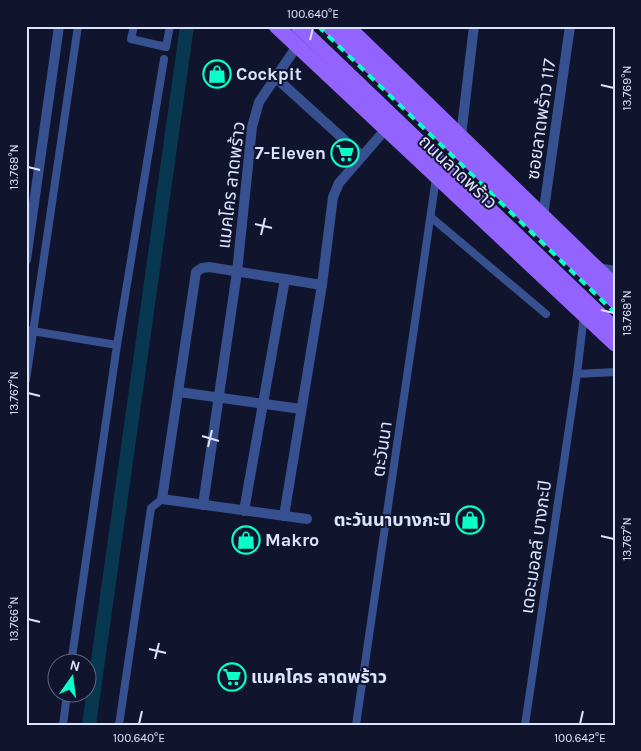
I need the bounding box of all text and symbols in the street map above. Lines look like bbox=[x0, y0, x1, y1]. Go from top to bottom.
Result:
text: 100.640°E bbox=[287, 7, 339, 21]
street label: ซอยลาดพร้าว 117 bbox=[522, 57, 560, 181]
shop icon: Cockpit bbox=[202, 59, 232, 89]
place label: Cockpit bbox=[236, 63, 302, 85]
text: 13.769°N bbox=[620, 66, 634, 110]
street label: แมคโคร ลาดพร้าว bbox=[212, 120, 250, 250]
street label: ถนนลาดพร้าว bbox=[414, 130, 502, 214]
supermarket icon: 7-Eleven bbox=[330, 138, 360, 168]
place label: 7-Eleven bbox=[255, 142, 326, 164]
text: 13.768°N bbox=[7, 144, 21, 190]
text: 13.768°N bbox=[620, 290, 634, 336]
text: 13.767°N bbox=[7, 371, 21, 415]
street label: ตะวันนา bbox=[367, 420, 397, 478]
street label: เดอะมอลล์ บางกะปิ bbox=[516, 479, 556, 615]
shop icon: ตะวันนาบางกะปิ bbox=[455, 505, 485, 535]
place label: ตะวันนาบางกะปิ bbox=[334, 509, 451, 531]
text: 13.767°N bbox=[620, 517, 634, 561]
shop icon: Makro bbox=[231, 525, 261, 555]
place label: Makro bbox=[265, 529, 319, 551]
text: 13.766°N bbox=[7, 597, 21, 641]
north arrow bbox=[48, 654, 98, 704]
text: N bbox=[68, 656, 82, 675]
supermarket icon: แมคโคร ลาดพร้าว bbox=[217, 662, 247, 692]
place label: แมคโคร ลาดพร้าว bbox=[251, 666, 387, 688]
text: 100.640°E bbox=[113, 731, 165, 745]
text: 100.642°E bbox=[554, 731, 606, 745]

